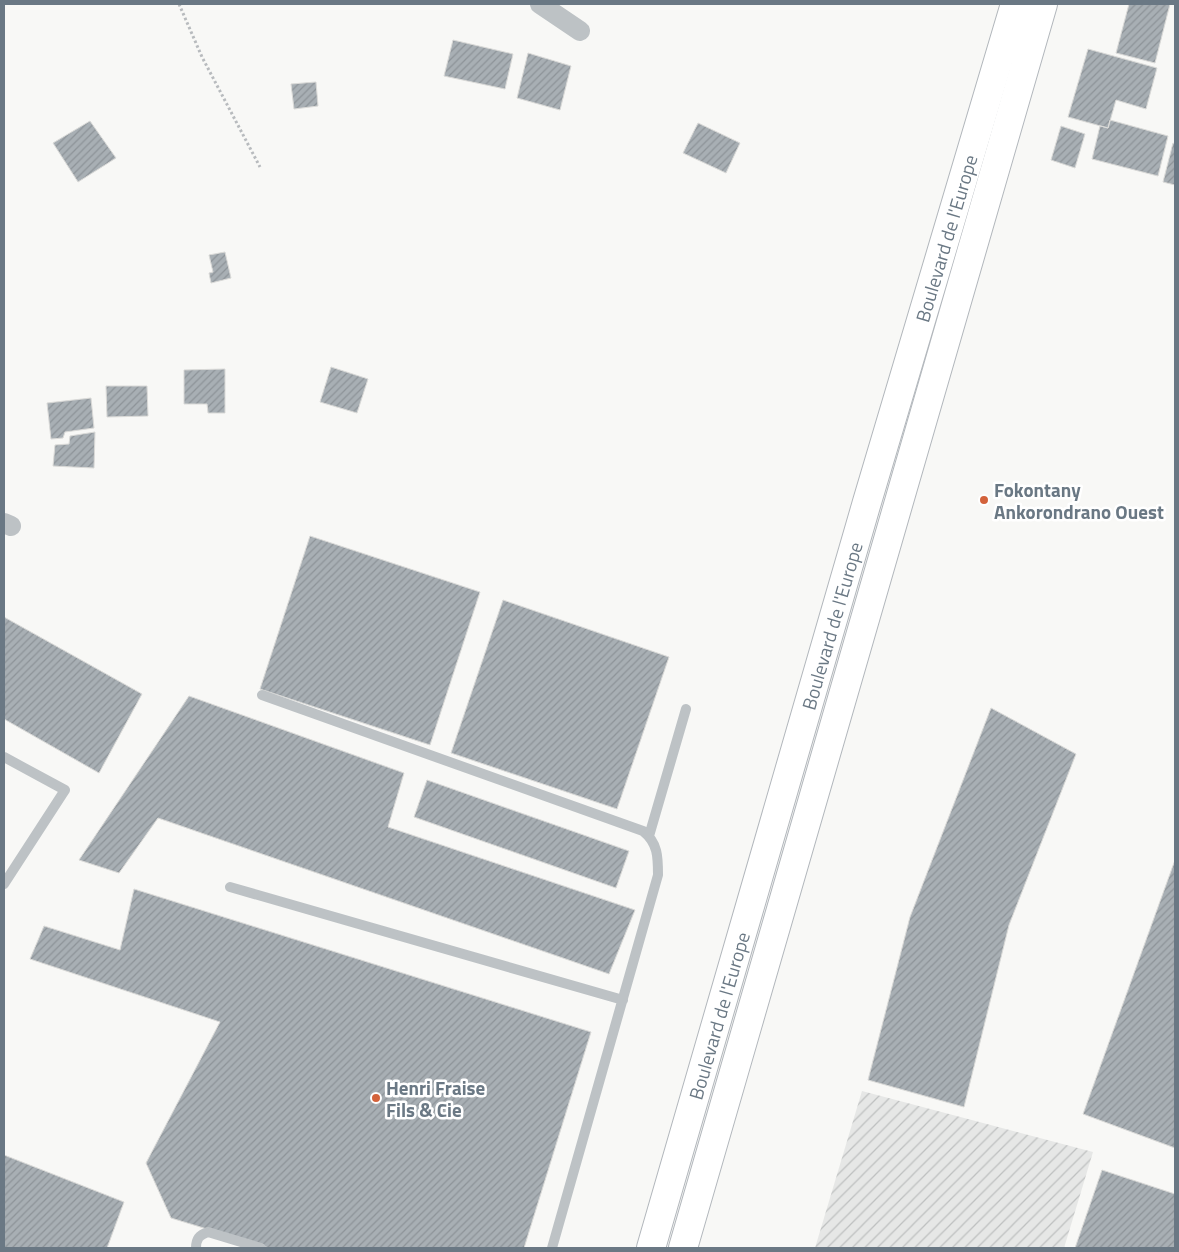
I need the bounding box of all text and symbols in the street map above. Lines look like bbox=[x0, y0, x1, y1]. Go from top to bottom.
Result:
street label: Boulevard de l'Europe bbox=[907, 151, 984, 325]
place label: Fokontany Ankorondrano Ouest bbox=[994, 475, 1164, 526]
marker: Fokontany Ankorondrano Ouest bbox=[978, 494, 990, 506]
street label: Boulevard de l'Europe bbox=[793, 538, 869, 713]
street label: Boulevard de l'Europe bbox=[680, 928, 756, 1103]
place label: Henri Fraise Fils & Cie bbox=[386, 1073, 486, 1124]
marker: Henri Fraise Fils & Cie bbox=[370, 1092, 382, 1104]

